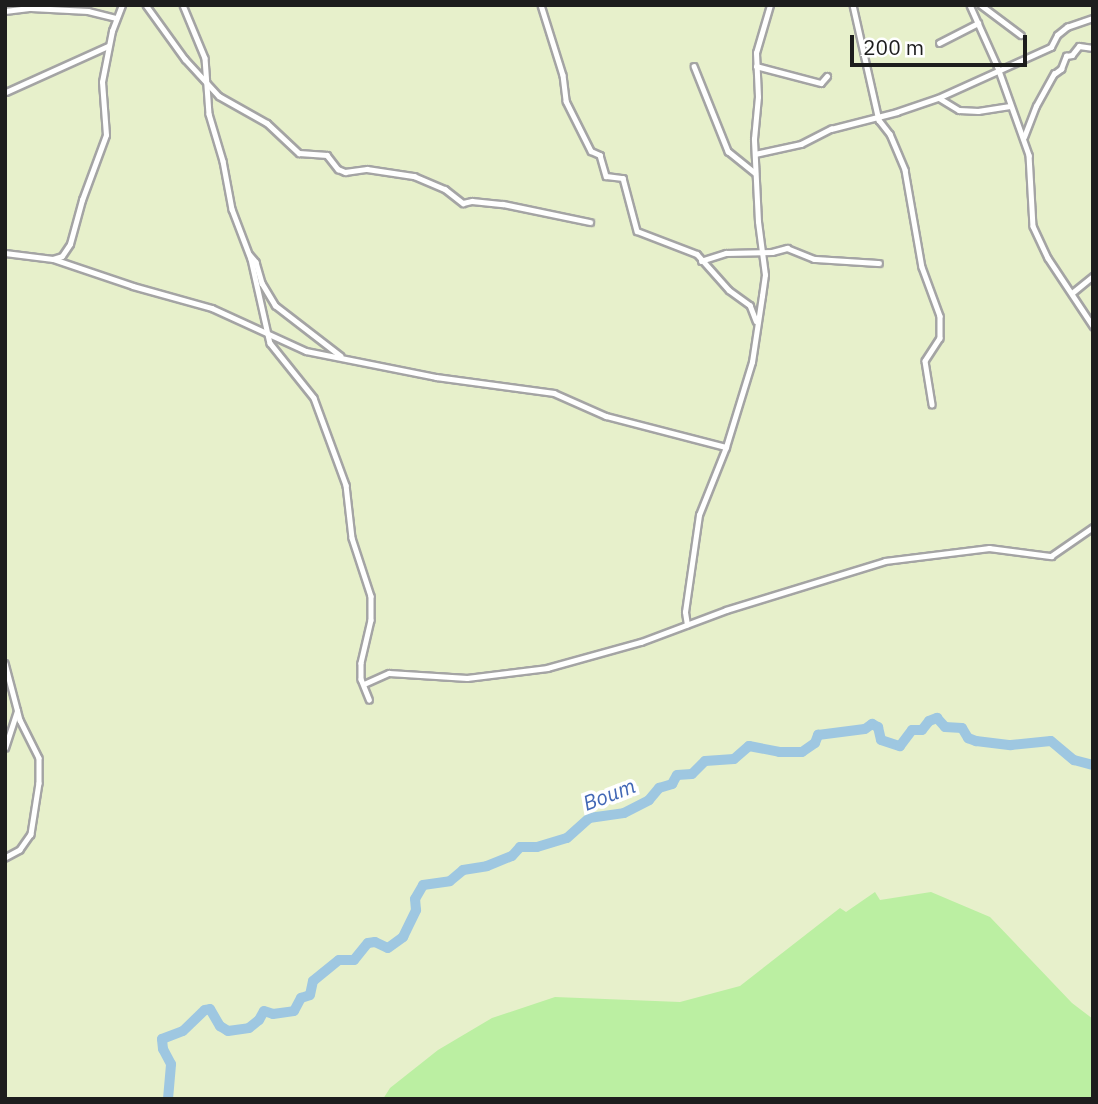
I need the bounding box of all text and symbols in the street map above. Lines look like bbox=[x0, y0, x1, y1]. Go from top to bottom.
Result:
scale bar bbox=[853, 21, 1030, 65]
text: 200 m bbox=[863, 33, 924, 61]
water label: Boum bbox=[579, 773, 639, 815]

